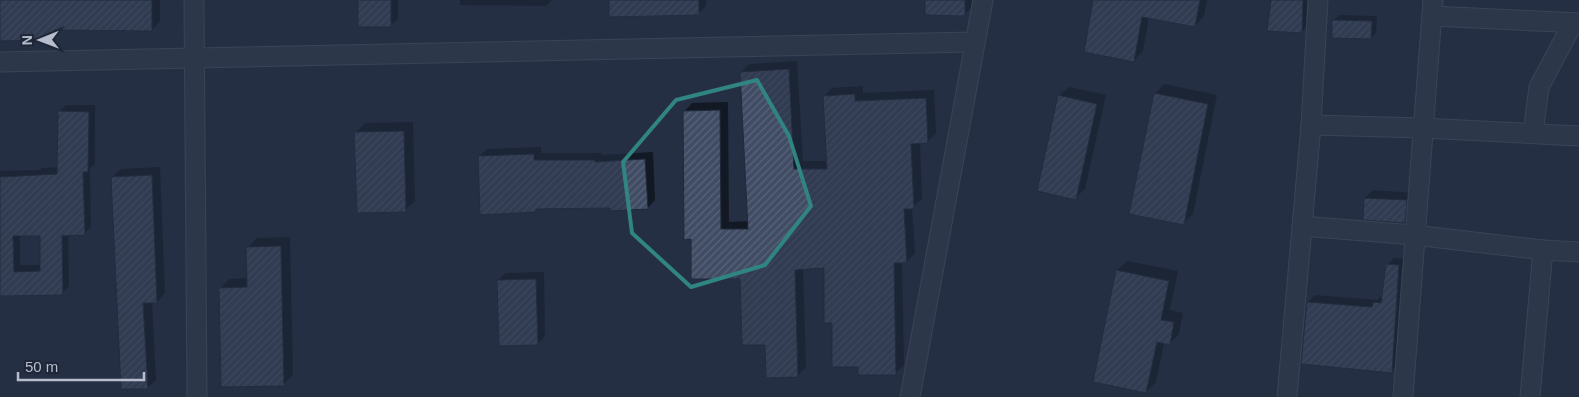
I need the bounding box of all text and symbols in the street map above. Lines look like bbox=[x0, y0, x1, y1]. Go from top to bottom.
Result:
north arrow bbox=[15, 15, 65, 65]
text: N bbox=[19, 35, 35, 45]
scale bar bbox=[18, 350, 144, 382]
text: 50 m bbox=[25, 358, 58, 375]

